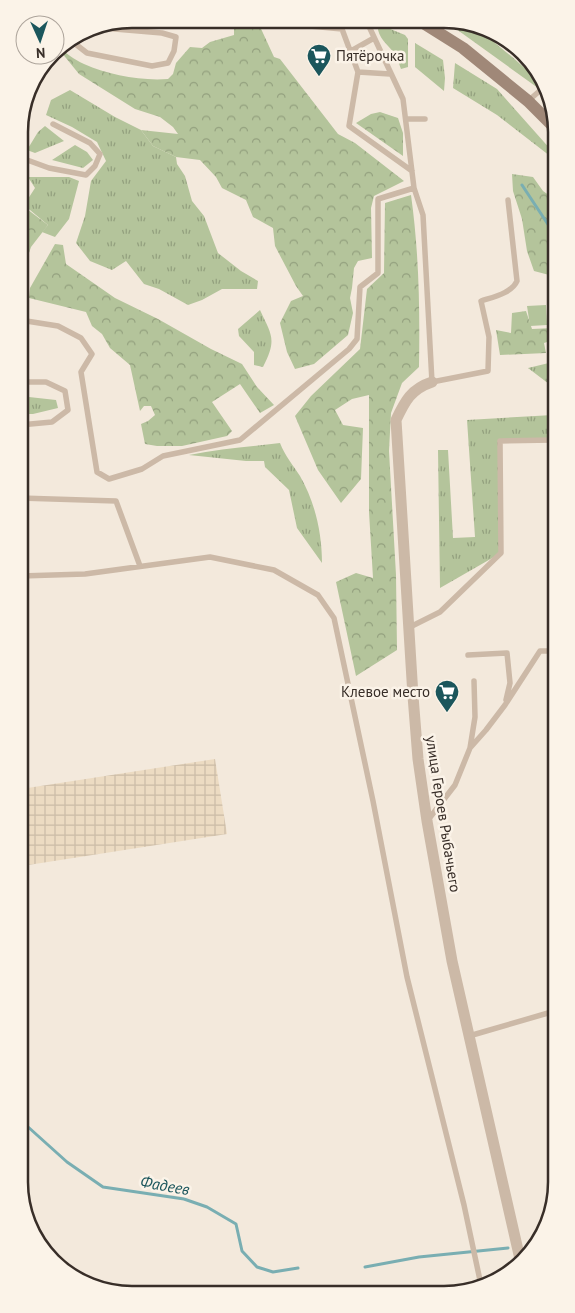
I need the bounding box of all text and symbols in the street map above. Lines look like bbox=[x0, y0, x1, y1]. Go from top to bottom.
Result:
north arrow bbox=[15, 15, 65, 65]
supermarket icon: Пятёрочка bbox=[306, 43, 332, 77]
text: N bbox=[36, 44, 46, 62]
place label: Пятёрочка bbox=[336, 46, 404, 65]
supermarket icon: Клевое место bbox=[434, 679, 460, 713]
place label: Клевое место bbox=[341, 682, 430, 701]
street label: улица Героев Рыбачьего bbox=[422, 734, 465, 894]
water label: Фадеев bbox=[139, 1171, 191, 1199]

